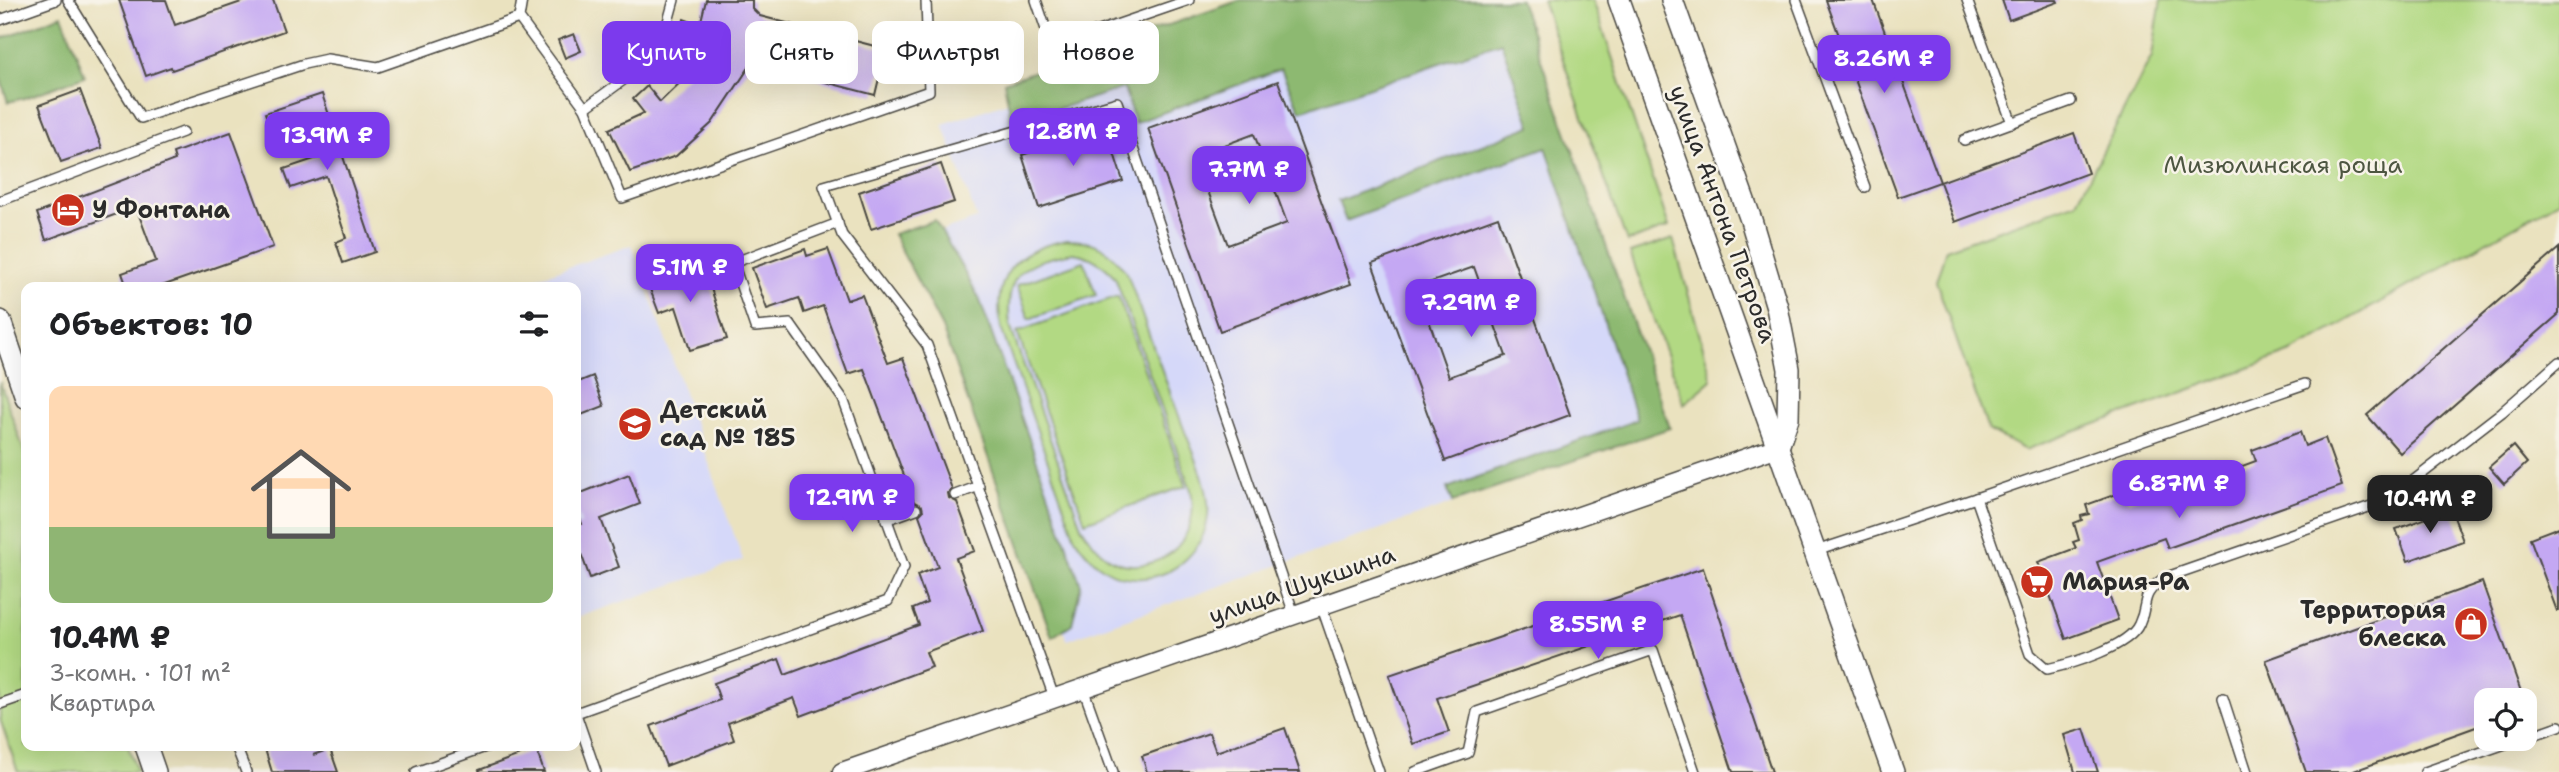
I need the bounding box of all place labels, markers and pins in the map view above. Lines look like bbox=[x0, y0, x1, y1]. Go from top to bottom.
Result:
pin: 8.26M ₽ bbox=[1819, 36, 1949, 95]
pin: 12.8M ₽ bbox=[1008, 108, 1138, 168]
pin: 13.9M ₽ bbox=[262, 113, 392, 172]
pin: 7.7M ₽ bbox=[1192, 146, 1306, 206]
hotel icon: У Фонтана bbox=[49, 191, 87, 229]
place label: У Фонтана bbox=[92, 194, 231, 226]
pin: 5.1M ₽ bbox=[633, 244, 747, 304]
pin: 7.29M ₽ bbox=[1406, 280, 1536, 339]
place label: Детский сад № 185 bbox=[660, 394, 796, 454]
school or university icon: Детский сад № 185 bbox=[616, 405, 654, 443]
pin: 6.87M ₽ bbox=[2114, 461, 2244, 520]
pin: 12.9M ₽ bbox=[787, 475, 917, 534]
pin: 10.4M ₽ bbox=[2365, 476, 2495, 535]
supermarket icon: Мария-Ра bbox=[2018, 563, 2056, 601]
place label: Мария-Ра bbox=[2062, 566, 2190, 598]
place label: Территория блеска bbox=[2300, 594, 2447, 654]
pin: 8.55M ₽ bbox=[1533, 602, 1663, 661]
shop icon: Территория блеска bbox=[2452, 605, 2490, 643]

